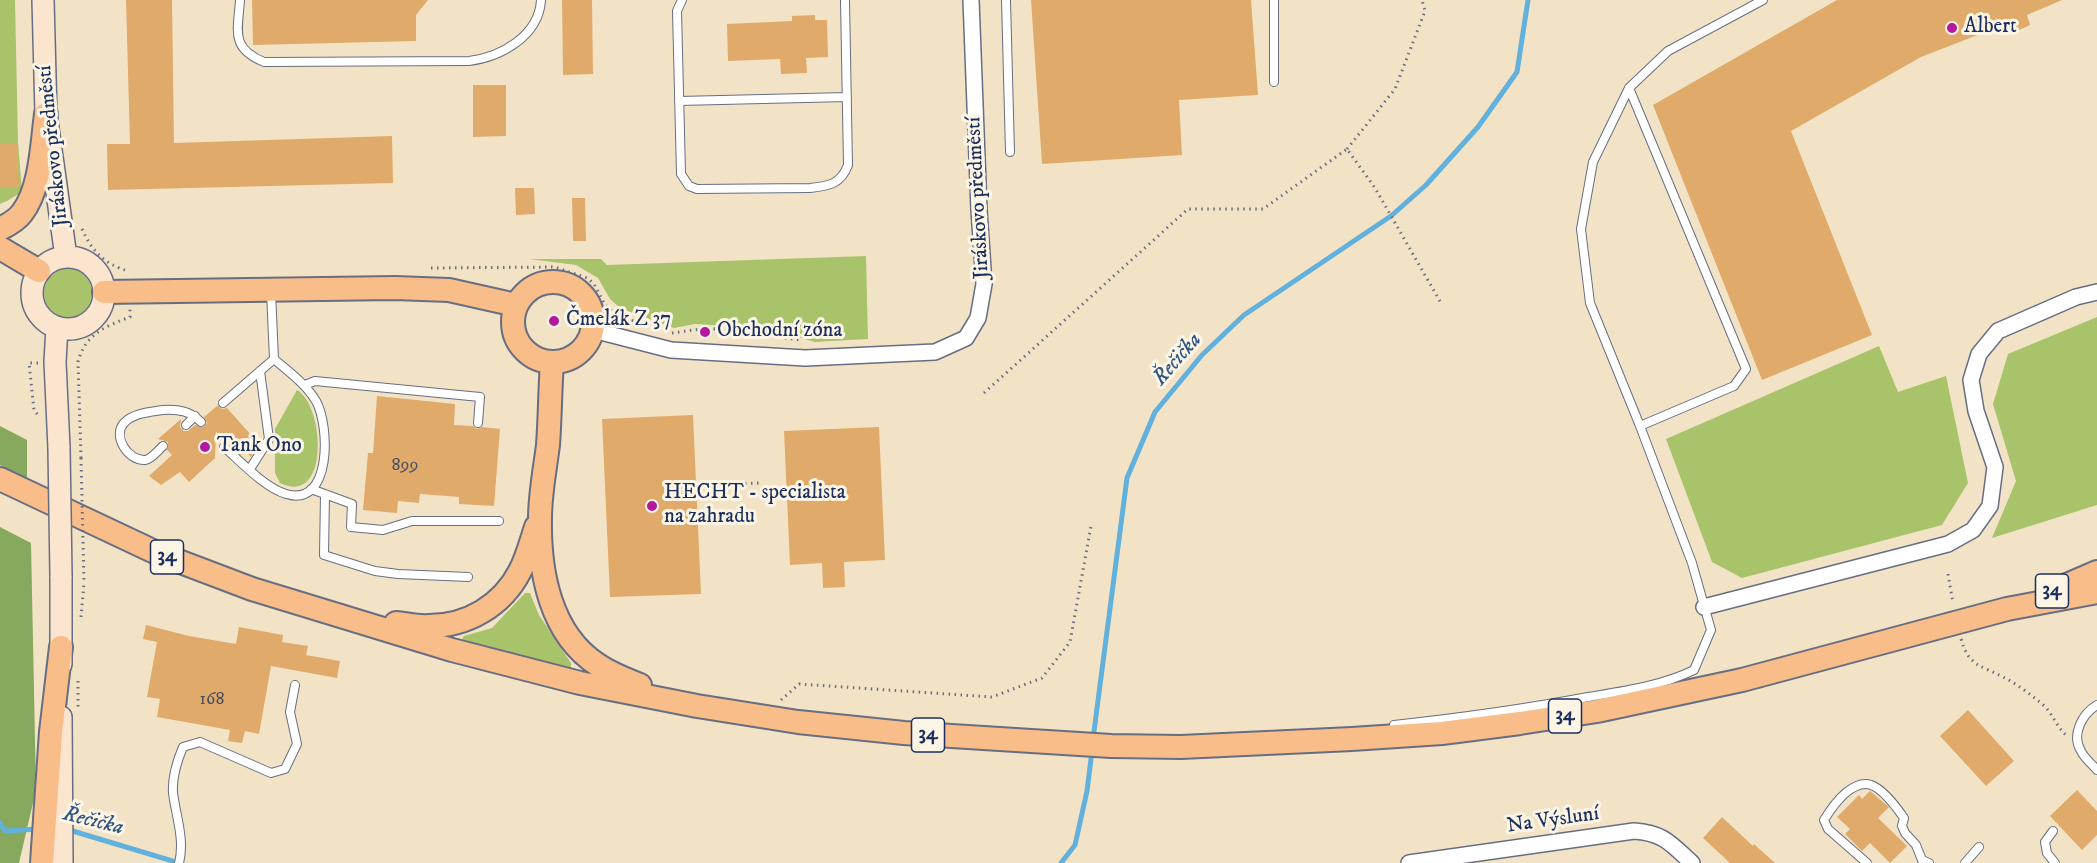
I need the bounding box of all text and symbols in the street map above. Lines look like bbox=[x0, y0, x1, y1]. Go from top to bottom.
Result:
place label: Albert bbox=[1964, 15, 2017, 41]
marker: Albert bbox=[1945, 21, 1959, 35]
street label: Jiráskovo předměstí bbox=[33, 64, 75, 228]
street label: Jiráskovo předměstí bbox=[962, 116, 996, 280]
place label: Čmelák Z 37 bbox=[566, 308, 671, 334]
marker: Čmelák Z 37 bbox=[547, 314, 561, 328]
place label: Obchodní zóna bbox=[717, 319, 842, 345]
marker: Obchodní zóna bbox=[698, 325, 712, 339]
water label: Řečička bbox=[1148, 328, 1208, 392]
place label: Tank Ono bbox=[217, 434, 302, 460]
marker: Tank Ono bbox=[198, 440, 212, 454]
house number: 899 bbox=[392, 455, 418, 477]
place label: HECHT - specialista na zahradu bbox=[664, 481, 846, 531]
marker: HECHT - specialista na zahradu bbox=[645, 499, 659, 513]
road number: 34 bbox=[150, 540, 184, 574]
road number: 34 bbox=[2036, 574, 2068, 608]
house number: 168 bbox=[200, 689, 224, 711]
road number: 34 bbox=[1548, 699, 1582, 733]
road number: 34 bbox=[912, 718, 944, 752]
water label: Řečička bbox=[60, 802, 126, 842]
street label: Na Výsluní bbox=[1505, 802, 1601, 840]

